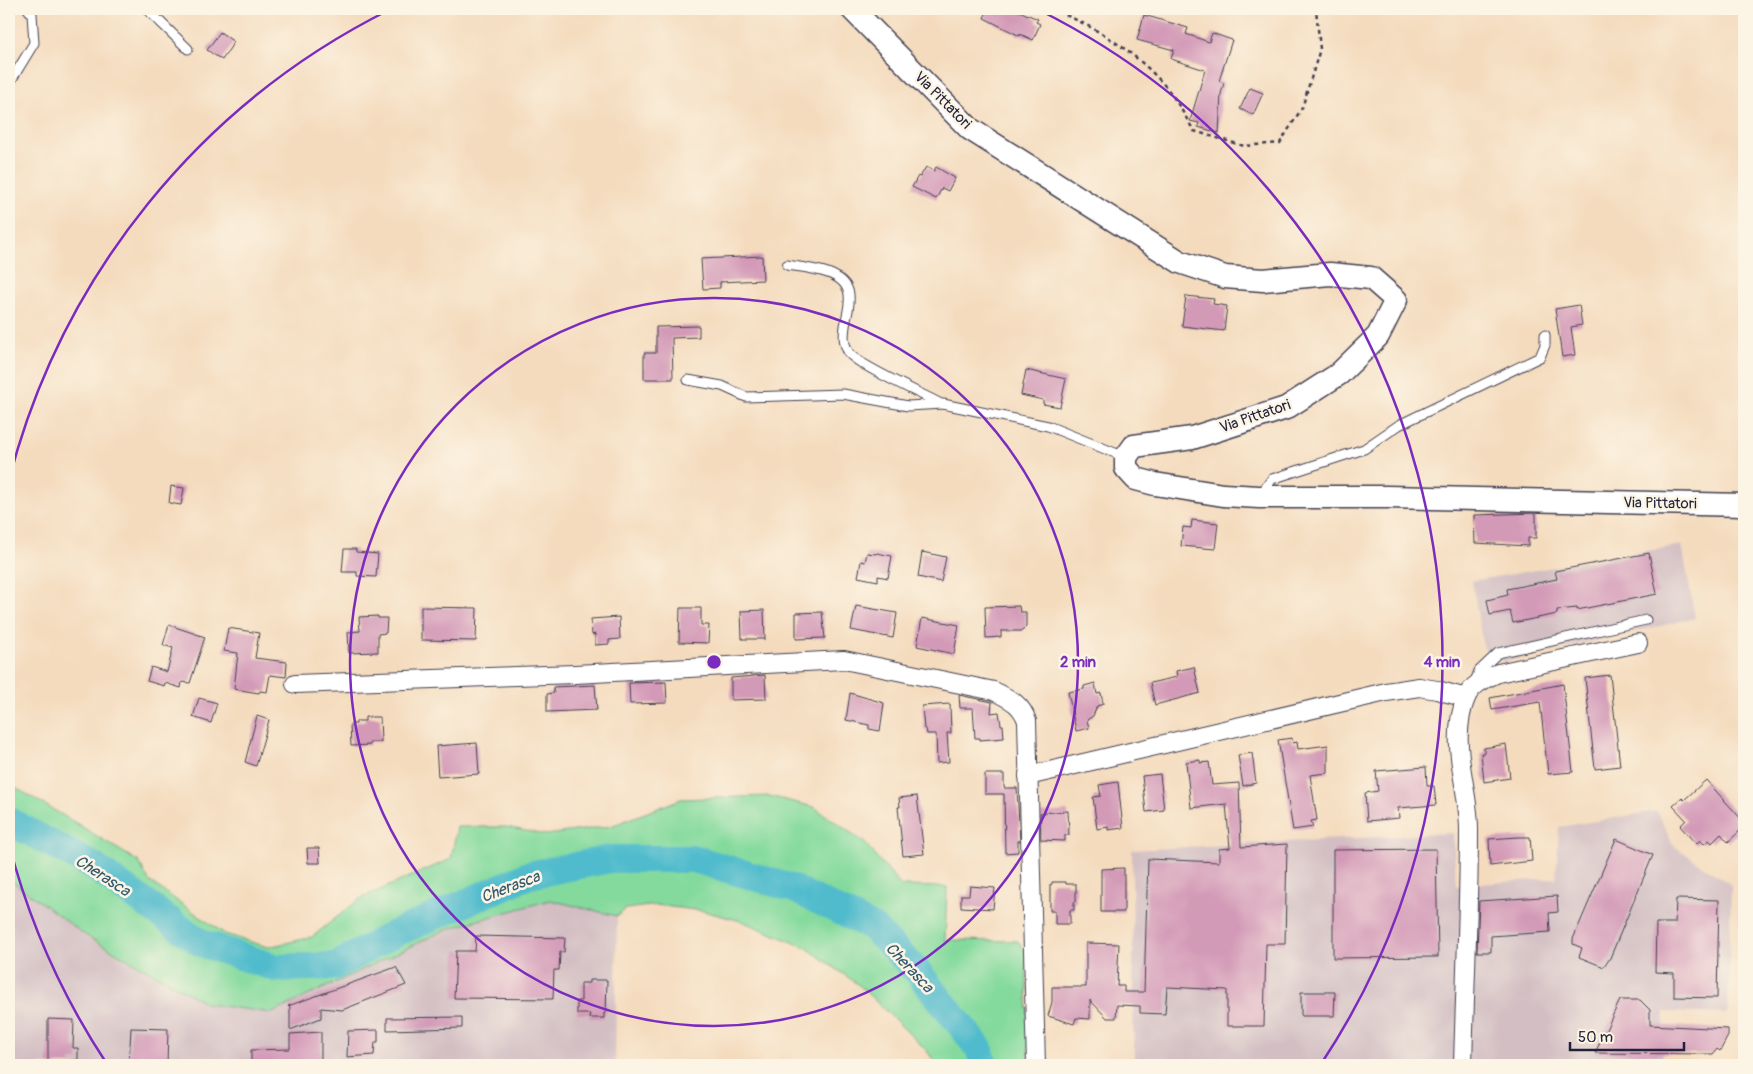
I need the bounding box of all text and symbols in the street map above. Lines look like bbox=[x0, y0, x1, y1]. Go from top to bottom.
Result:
street label: Via Pittatori bbox=[910, 68, 976, 133]
street label: Via Pittatori bbox=[1217, 395, 1293, 437]
street label: Via Pittatori bbox=[1623, 493, 1697, 514]
centre of rings bbox=[705, 653, 723, 671]
text: 2 min bbox=[1060, 653, 1096, 672]
text: 4 min bbox=[1424, 653, 1461, 672]
water label: Cherasca bbox=[71, 851, 135, 902]
water label: Cherasca bbox=[478, 866, 544, 907]
water label: Cherasca bbox=[881, 939, 938, 998]
scale bar bbox=[1570, 1019, 1684, 1051]
text: 50 m bbox=[1578, 1028, 1613, 1047]

